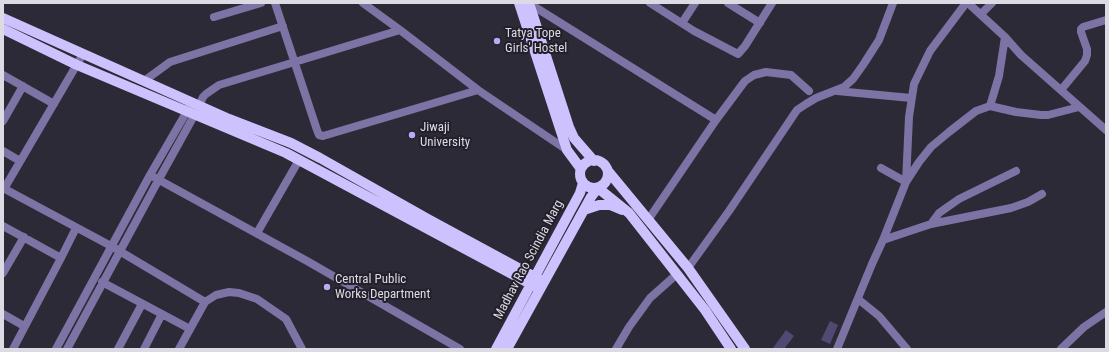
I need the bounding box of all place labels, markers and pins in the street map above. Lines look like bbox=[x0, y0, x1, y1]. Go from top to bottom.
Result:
place label: Tatya Tope Girls' Hostel bbox=[505, 26, 567, 57]
marker: Tatya Tope Girls' Hostel bbox=[492, 36, 502, 46]
place label: Jiwaji University bbox=[420, 120, 470, 151]
marker: Jiwaji University bbox=[407, 130, 417, 140]
place label: Central Public Works Department bbox=[335, 272, 430, 303]
marker: Central Public Works Department bbox=[322, 282, 332, 292]

